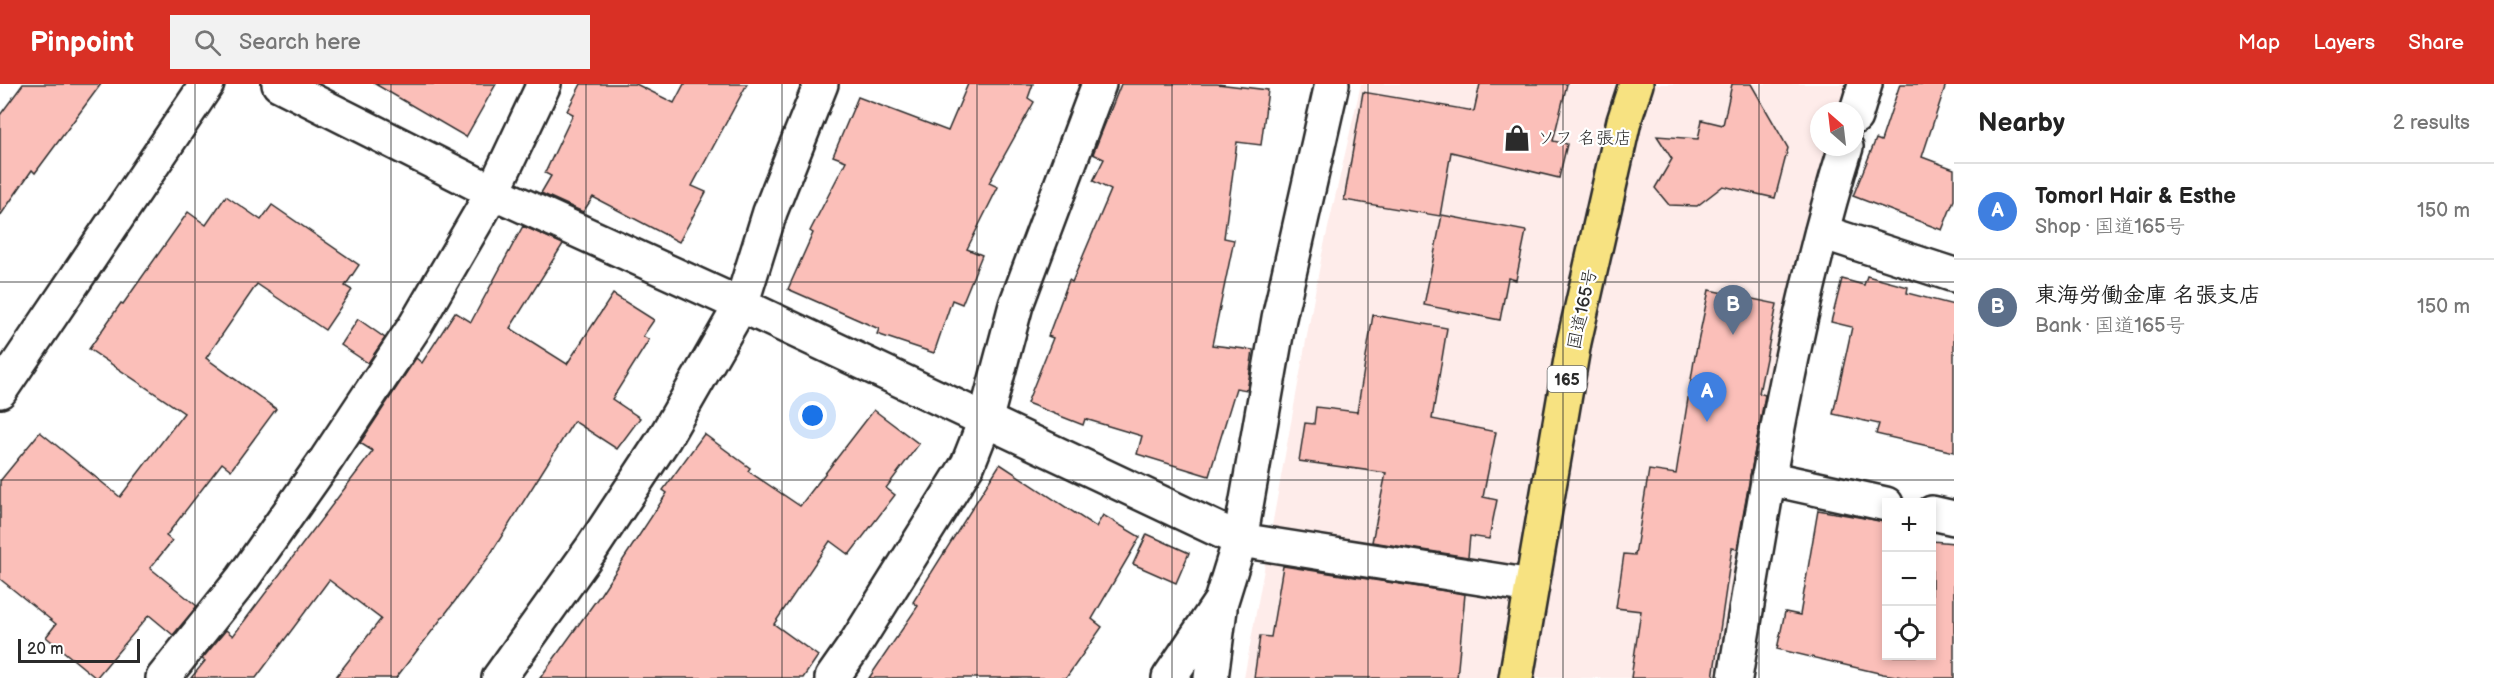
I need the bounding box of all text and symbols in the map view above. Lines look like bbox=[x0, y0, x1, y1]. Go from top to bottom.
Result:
search box bbox=[170, 15, 590, 69]
text: Pinpoint bbox=[30, 26, 134, 59]
icon: search bbox=[191, 26, 224, 59]
text: Search here bbox=[239, 29, 361, 56]
text: Map bbox=[2238, 30, 2280, 55]
text: Layers bbox=[2313, 30, 2375, 55]
text: Share bbox=[2408, 30, 2464, 55]
north arrow bbox=[1810, 102, 1864, 156]
text: Nearby bbox=[1978, 108, 2065, 139]
text: 2 results bbox=[2393, 111, 2470, 135]
shop icon: ソフ 名張店 bbox=[1502, 123, 1532, 153]
place label: ソフ 名張店 bbox=[1537, 128, 1632, 149]
text: Tomorl Hair & Esthe bbox=[2035, 183, 2236, 210]
text: A bbox=[1991, 199, 2004, 223]
text: 150 m bbox=[2417, 199, 2470, 223]
text: Shop · 国道165号 bbox=[2035, 215, 2186, 239]
street label: 国道165号 bbox=[1564, 267, 1601, 352]
text: 東海労働金庫 名張支店 bbox=[2035, 282, 2261, 309]
pin: B bbox=[1714, 286, 1752, 335]
text: B bbox=[1990, 295, 2005, 319]
text: 150 m bbox=[2417, 295, 2470, 319]
text: Bank · 国道165号 bbox=[2035, 314, 2186, 338]
road number: 165 bbox=[1548, 366, 1586, 392]
pin: A bbox=[1688, 372, 1726, 422]
your location bbox=[798, 401, 827, 430]
map controls bbox=[1882, 498, 1936, 660]
button: + bbox=[1882, 498, 1936, 552]
button: − bbox=[1882, 552, 1936, 606]
button: locate bbox=[1882, 606, 1936, 660]
scale bar bbox=[18, 636, 140, 664]
text: 20 m bbox=[27, 640, 63, 659]

